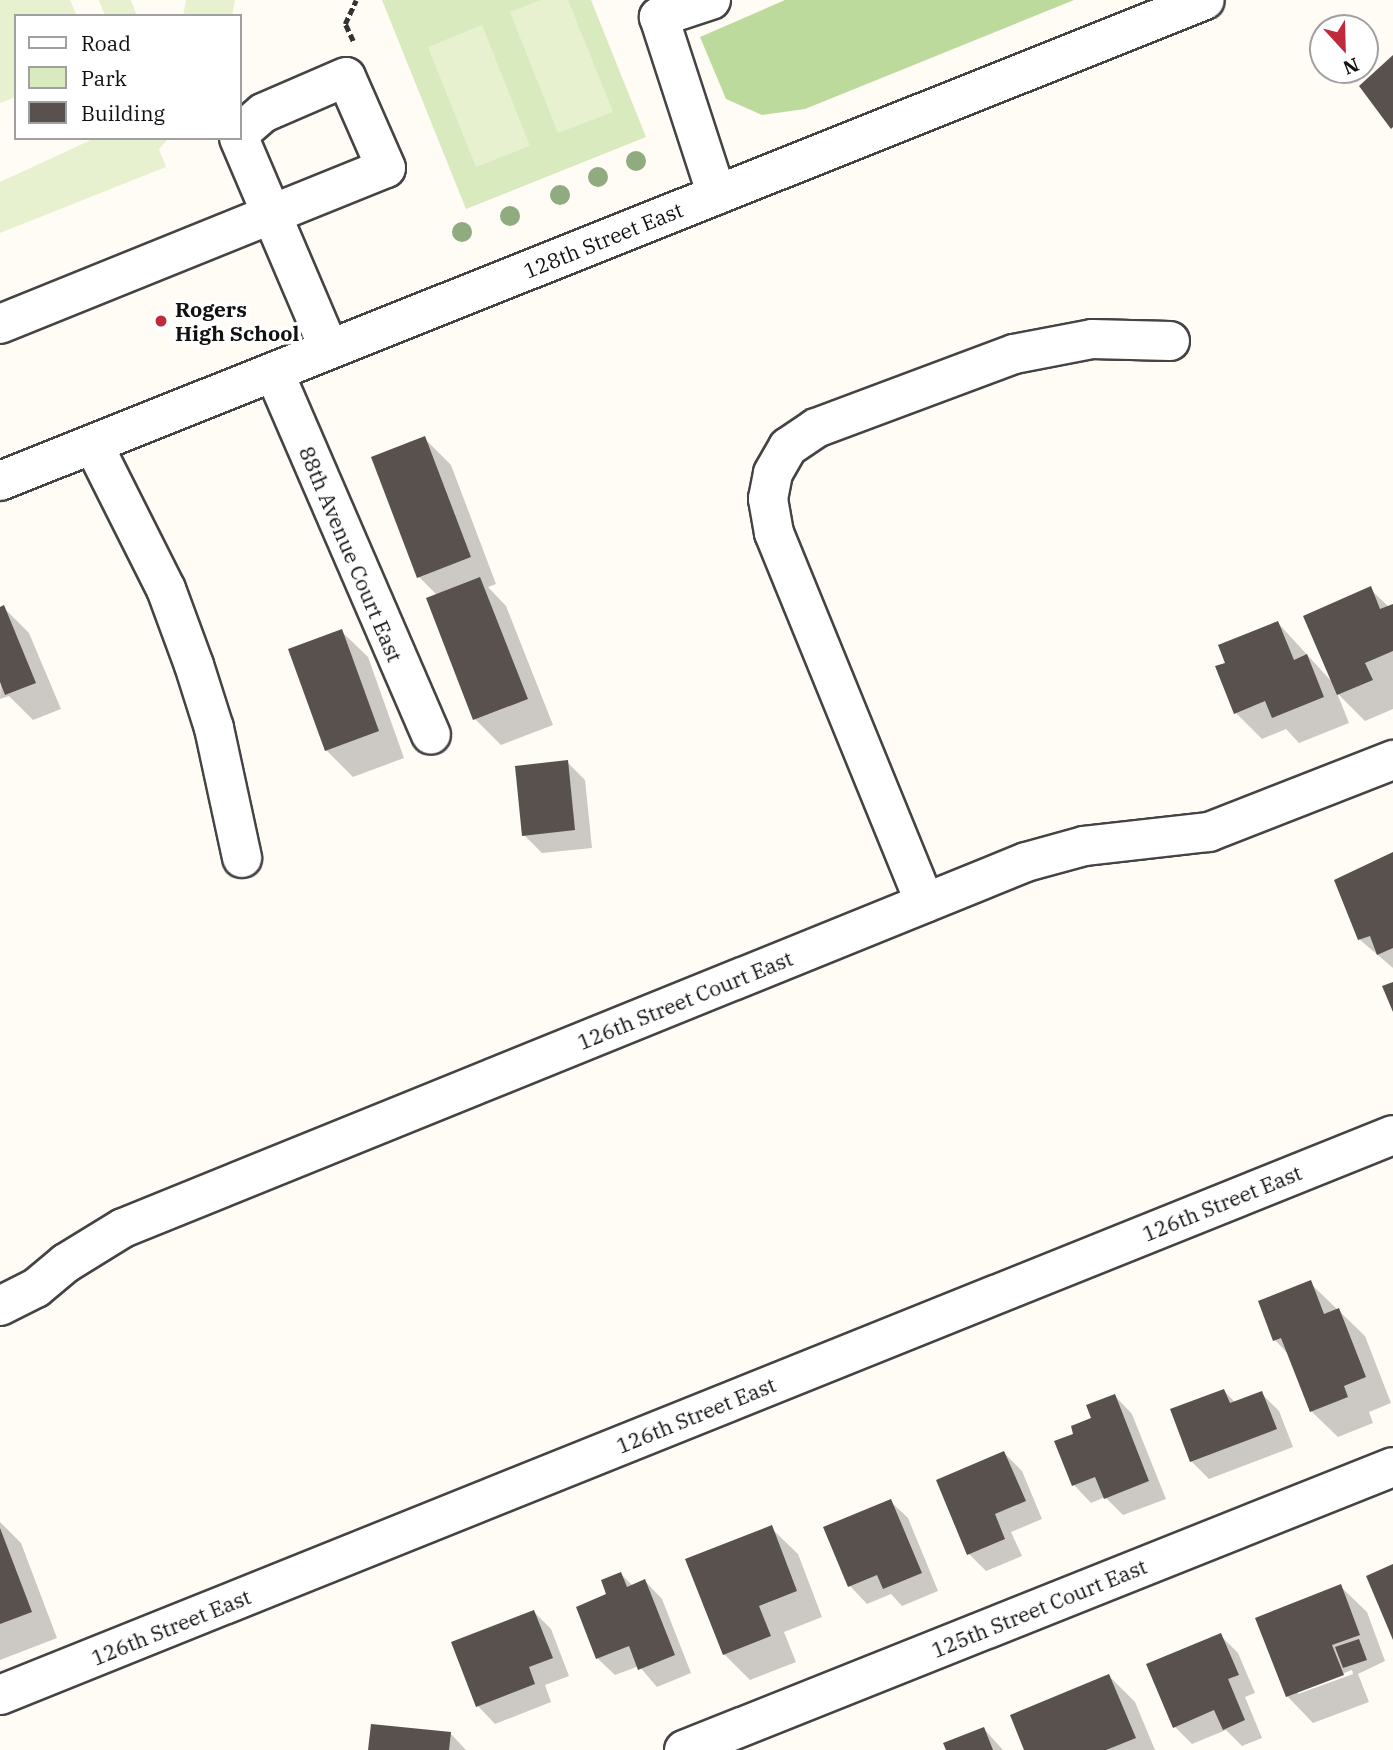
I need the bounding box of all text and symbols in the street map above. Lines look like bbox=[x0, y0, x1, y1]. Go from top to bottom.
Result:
legend bbox=[14, 14, 242, 140]
north arrow bbox=[1309, 14, 1379, 84]
text: Road bbox=[81, 29, 131, 57]
text: N bbox=[1340, 53, 1363, 81]
text: Park bbox=[81, 64, 127, 92]
text: Building bbox=[81, 99, 165, 127]
street label: 128th Street East bbox=[520, 197, 686, 283]
place label: Rogers High School bbox=[175, 296, 299, 346]
marker: Rogers High School bbox=[153, 313, 169, 329]
street label: 88th Avenue Court East bbox=[294, 442, 408, 666]
street label: 126th Street Court East bbox=[574, 945, 796, 1055]
street label: 126th Street East bbox=[1139, 1160, 1305, 1246]
street label: 126th Street East bbox=[613, 1372, 779, 1458]
street label: 125th Street Court East bbox=[928, 1553, 1150, 1663]
street label: 126th Street East bbox=[88, 1584, 254, 1670]

